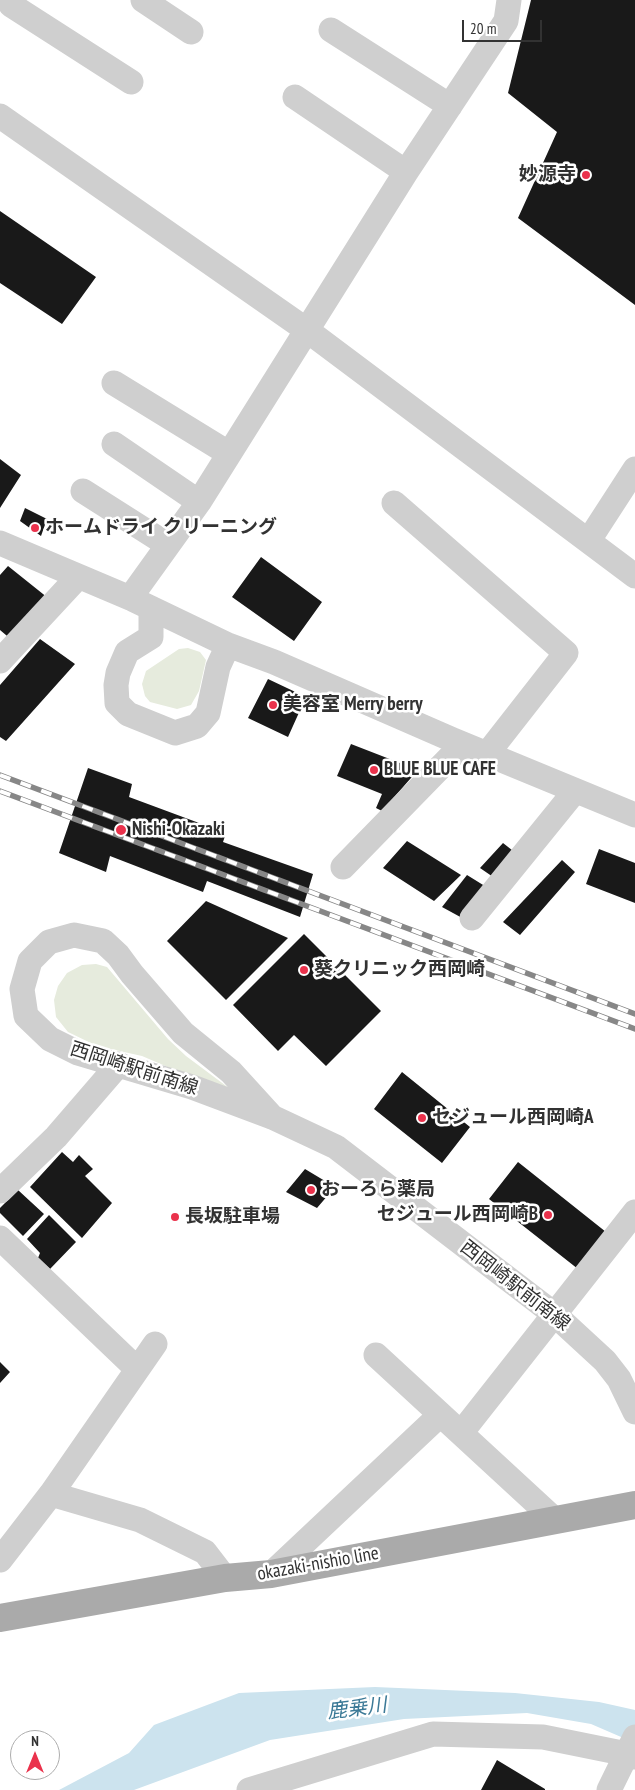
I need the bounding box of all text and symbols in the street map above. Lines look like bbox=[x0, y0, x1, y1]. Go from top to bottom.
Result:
scale bar bbox=[465, 10, 545, 42]
text: 20 m bbox=[470, 19, 496, 38]
place label: 妙源寺 bbox=[519, 164, 576, 186]
marker: 妙源寺 bbox=[580, 169, 592, 181]
place label: ホームドライ クリーニング bbox=[45, 517, 277, 539]
marker: ホームドライ クリーニング bbox=[29, 522, 41, 534]
place label: 美容室 Merry berry bbox=[283, 694, 423, 716]
marker: 美容室 Merry berry bbox=[267, 699, 279, 711]
place label: BLUE BLUE CAFE bbox=[384, 759, 496, 781]
marker: BLUE BLUE CAFE bbox=[368, 764, 380, 776]
place label: Nishi-Okazaki bbox=[132, 819, 225, 841]
marker: Nishi-Okazaki bbox=[114, 823, 128, 837]
place label: 葵クリニック西岡崎 bbox=[314, 959, 485, 981]
marker: 葵クリニック西岡崎 bbox=[298, 964, 310, 976]
street label: 西岡崎駅前南線 bbox=[67, 1038, 201, 1100]
place label: セジュール西岡崎A bbox=[432, 1107, 594, 1129]
marker: セジュール西岡崎A bbox=[416, 1112, 428, 1124]
place label: おーろら薬局 bbox=[321, 1179, 435, 1201]
marker: おーろら薬局 bbox=[305, 1184, 317, 1196]
place label: セジュール西岡崎B bbox=[377, 1204, 538, 1226]
place label: 長坂駐車場 bbox=[185, 1206, 280, 1228]
marker: セジュール西岡崎B bbox=[542, 1209, 554, 1221]
marker: 長坂駐車場 bbox=[169, 1211, 181, 1223]
street label: 西岡崎駅前南線 bbox=[456, 1236, 574, 1336]
street label: okazaki-nishio line bbox=[255, 1542, 381, 1586]
water label: 鹿乗川 bbox=[326, 1693, 388, 1725]
north arrow bbox=[10, 1730, 60, 1780]
text: N bbox=[31, 1732, 39, 1750]

